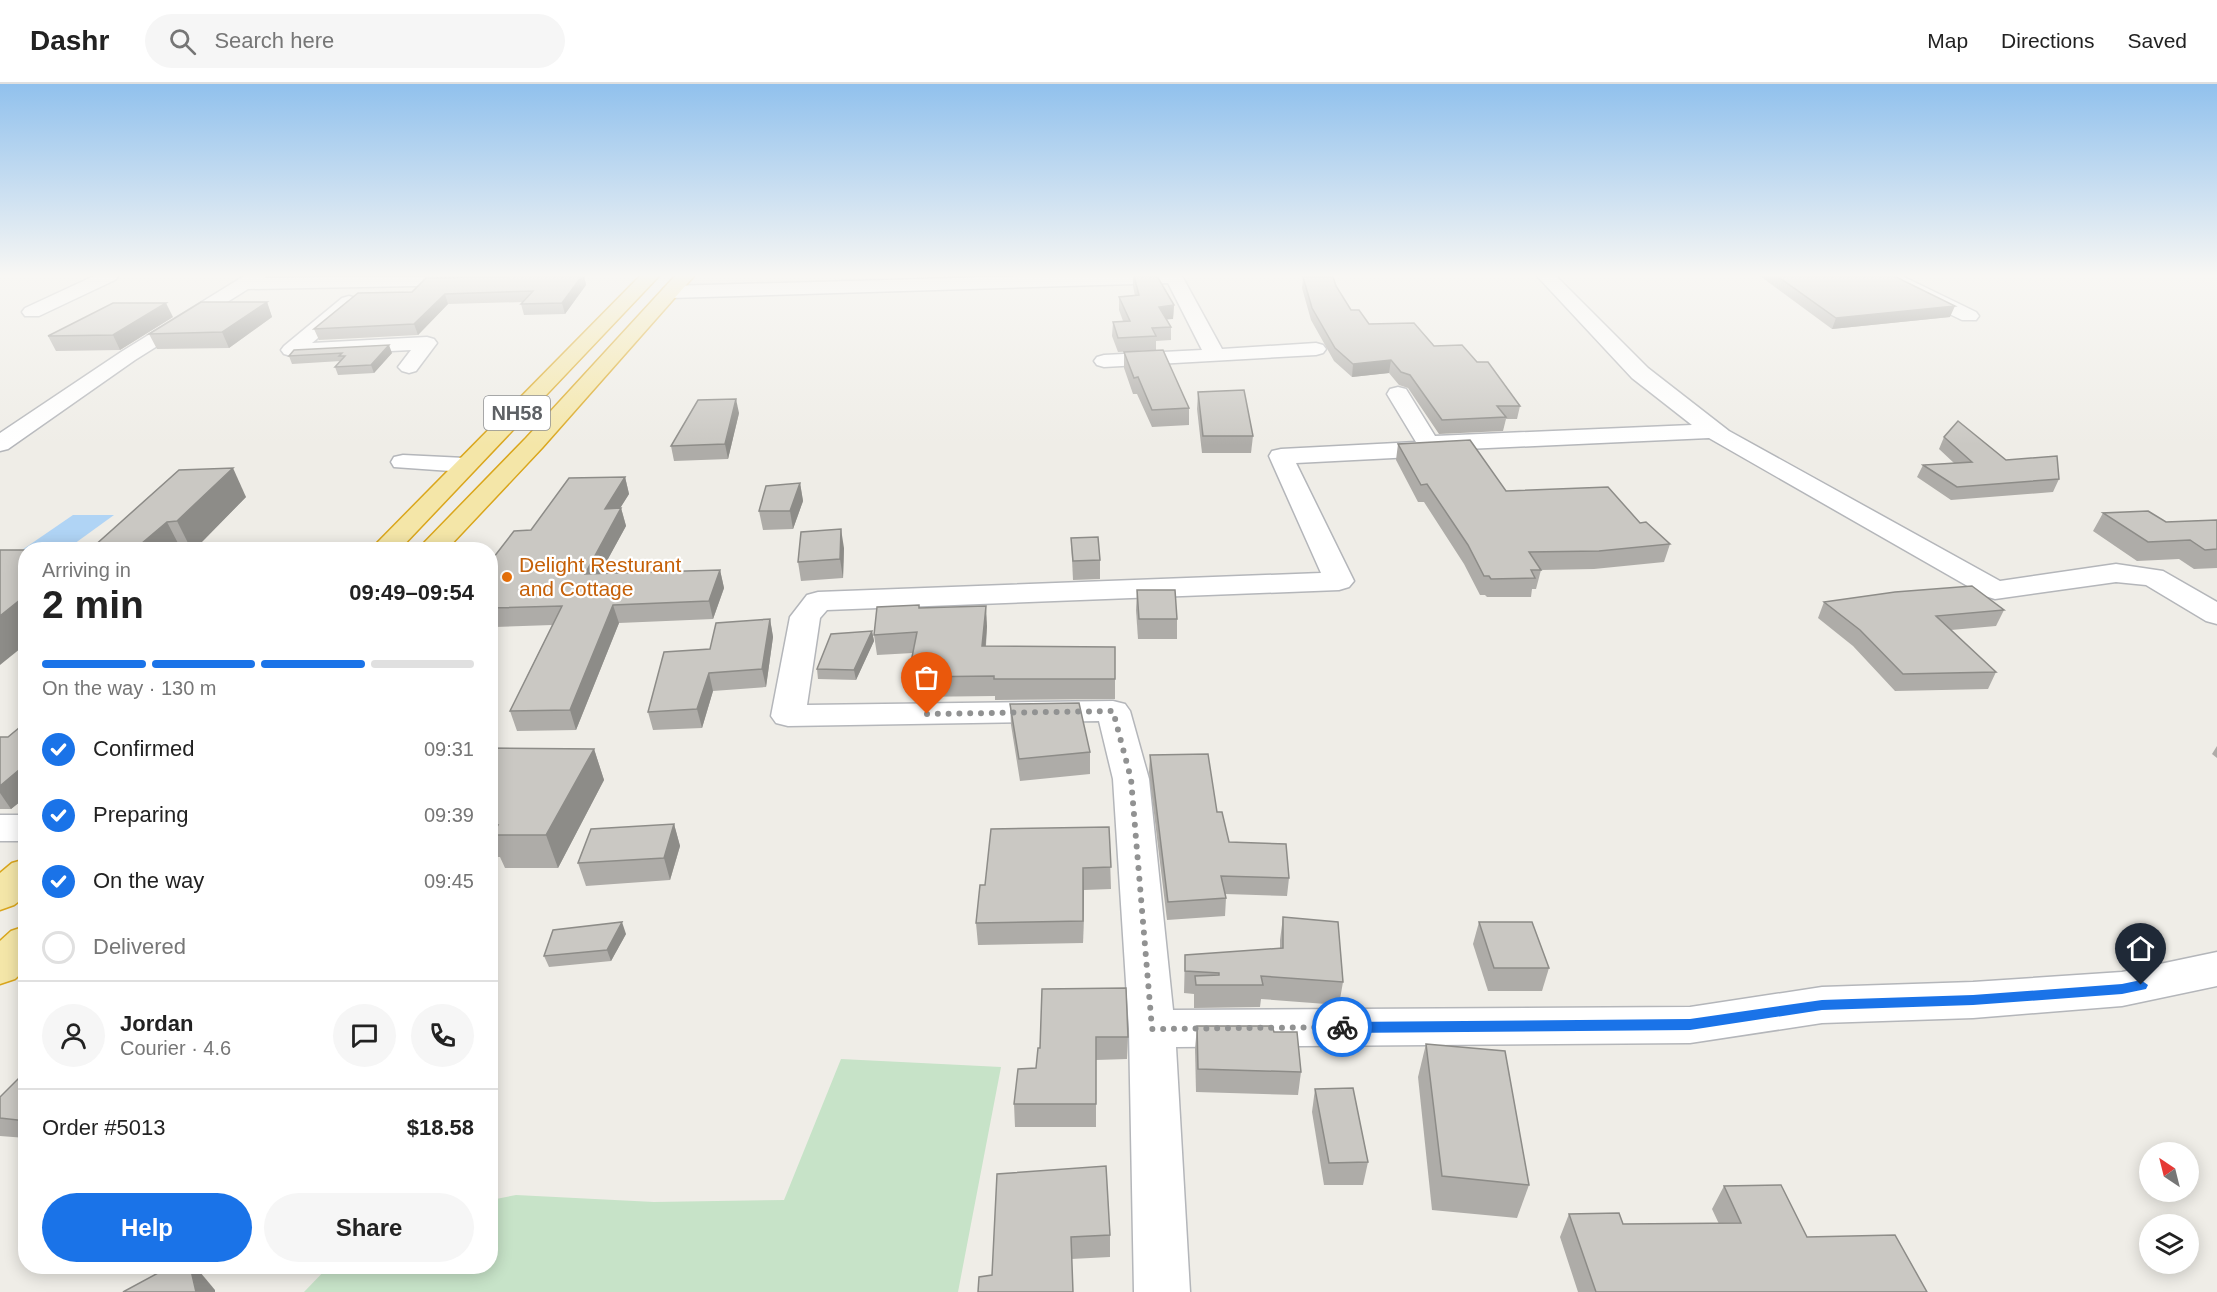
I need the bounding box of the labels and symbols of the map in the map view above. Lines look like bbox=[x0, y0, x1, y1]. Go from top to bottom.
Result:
road number: NH58 bbox=[484, 396, 550, 430]
place label: Delight Resturant and Cottage bbox=[519, 553, 681, 600]
marker: Delight Resturant and Cottage bbox=[500, 570, 514, 584]
pin bbox=[901, 652, 952, 714]
pin bbox=[2115, 923, 2166, 985]
courier bbox=[1312, 997, 1372, 1057]
north arrow bbox=[2139, 1142, 2199, 1202]

